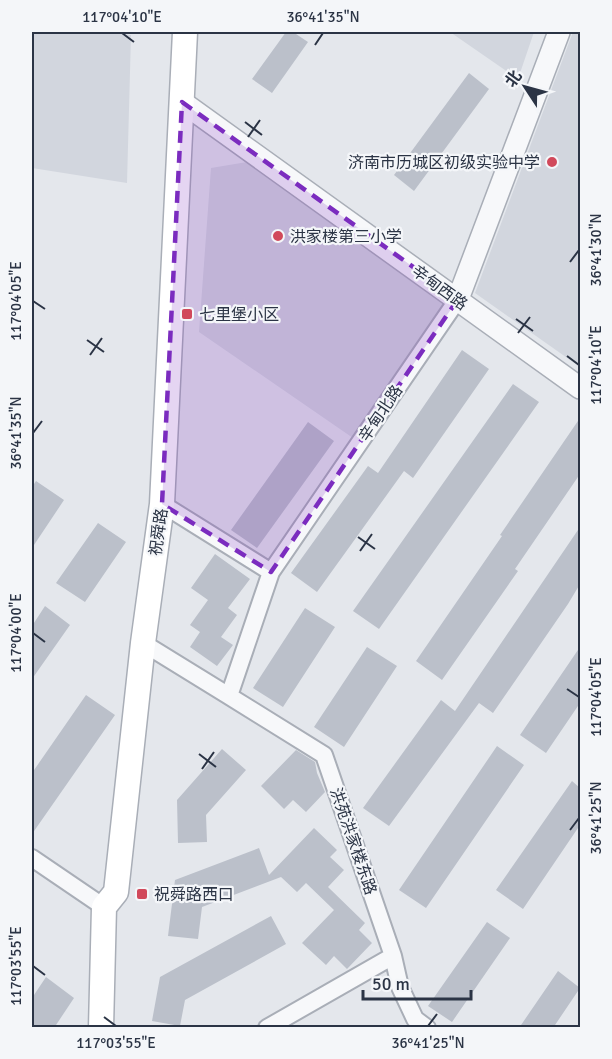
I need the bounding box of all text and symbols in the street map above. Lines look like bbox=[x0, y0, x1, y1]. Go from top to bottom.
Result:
text: 117°04'10"E bbox=[82, 8, 162, 26]
text: 36°41'35"N bbox=[286, 8, 360, 26]
north arrow bbox=[495, 57, 555, 117]
text: 北 bbox=[501, 66, 526, 91]
place label: 济南市历城区初级实验中学 bbox=[348, 153, 540, 173]
marker: 济南市历城区初级实验中学 bbox=[545, 155, 559, 169]
text: 36°41'30"N bbox=[587, 213, 605, 287]
place label: 洪家楼第三小学 bbox=[290, 227, 402, 247]
marker: 洪家楼第三小学 bbox=[271, 229, 285, 243]
text: 117°04'05"E bbox=[7, 261, 25, 341]
street label: 辛甸西路 bbox=[408, 261, 471, 315]
place label: 七里堡小区 bbox=[199, 305, 279, 325]
marker: 七里堡小区 bbox=[180, 307, 194, 321]
text: 117°04'10"E bbox=[587, 325, 605, 405]
street label: 辛甸北路 bbox=[355, 381, 407, 446]
text: 36°41'35"N bbox=[7, 396, 25, 470]
street label: 祝舜路 bbox=[146, 507, 172, 557]
text: 117°04'00"E bbox=[7, 593, 25, 673]
text: 117°04'05"E bbox=[587, 657, 605, 737]
text: 36°41'25"N bbox=[587, 781, 605, 855]
street label: 洪苑洪家楼东路 bbox=[325, 785, 381, 898]
place label: 祝舜路西口 bbox=[154, 885, 234, 905]
marker: 祝舜路西口 bbox=[135, 887, 149, 901]
text: 117°03'55"E bbox=[7, 926, 25, 1006]
scale bar bbox=[363, 963, 471, 1001]
text: 50 m bbox=[372, 973, 410, 995]
text: 117°03'55"E bbox=[76, 1034, 156, 1052]
text: 36°41'25"N bbox=[391, 1034, 465, 1052]

